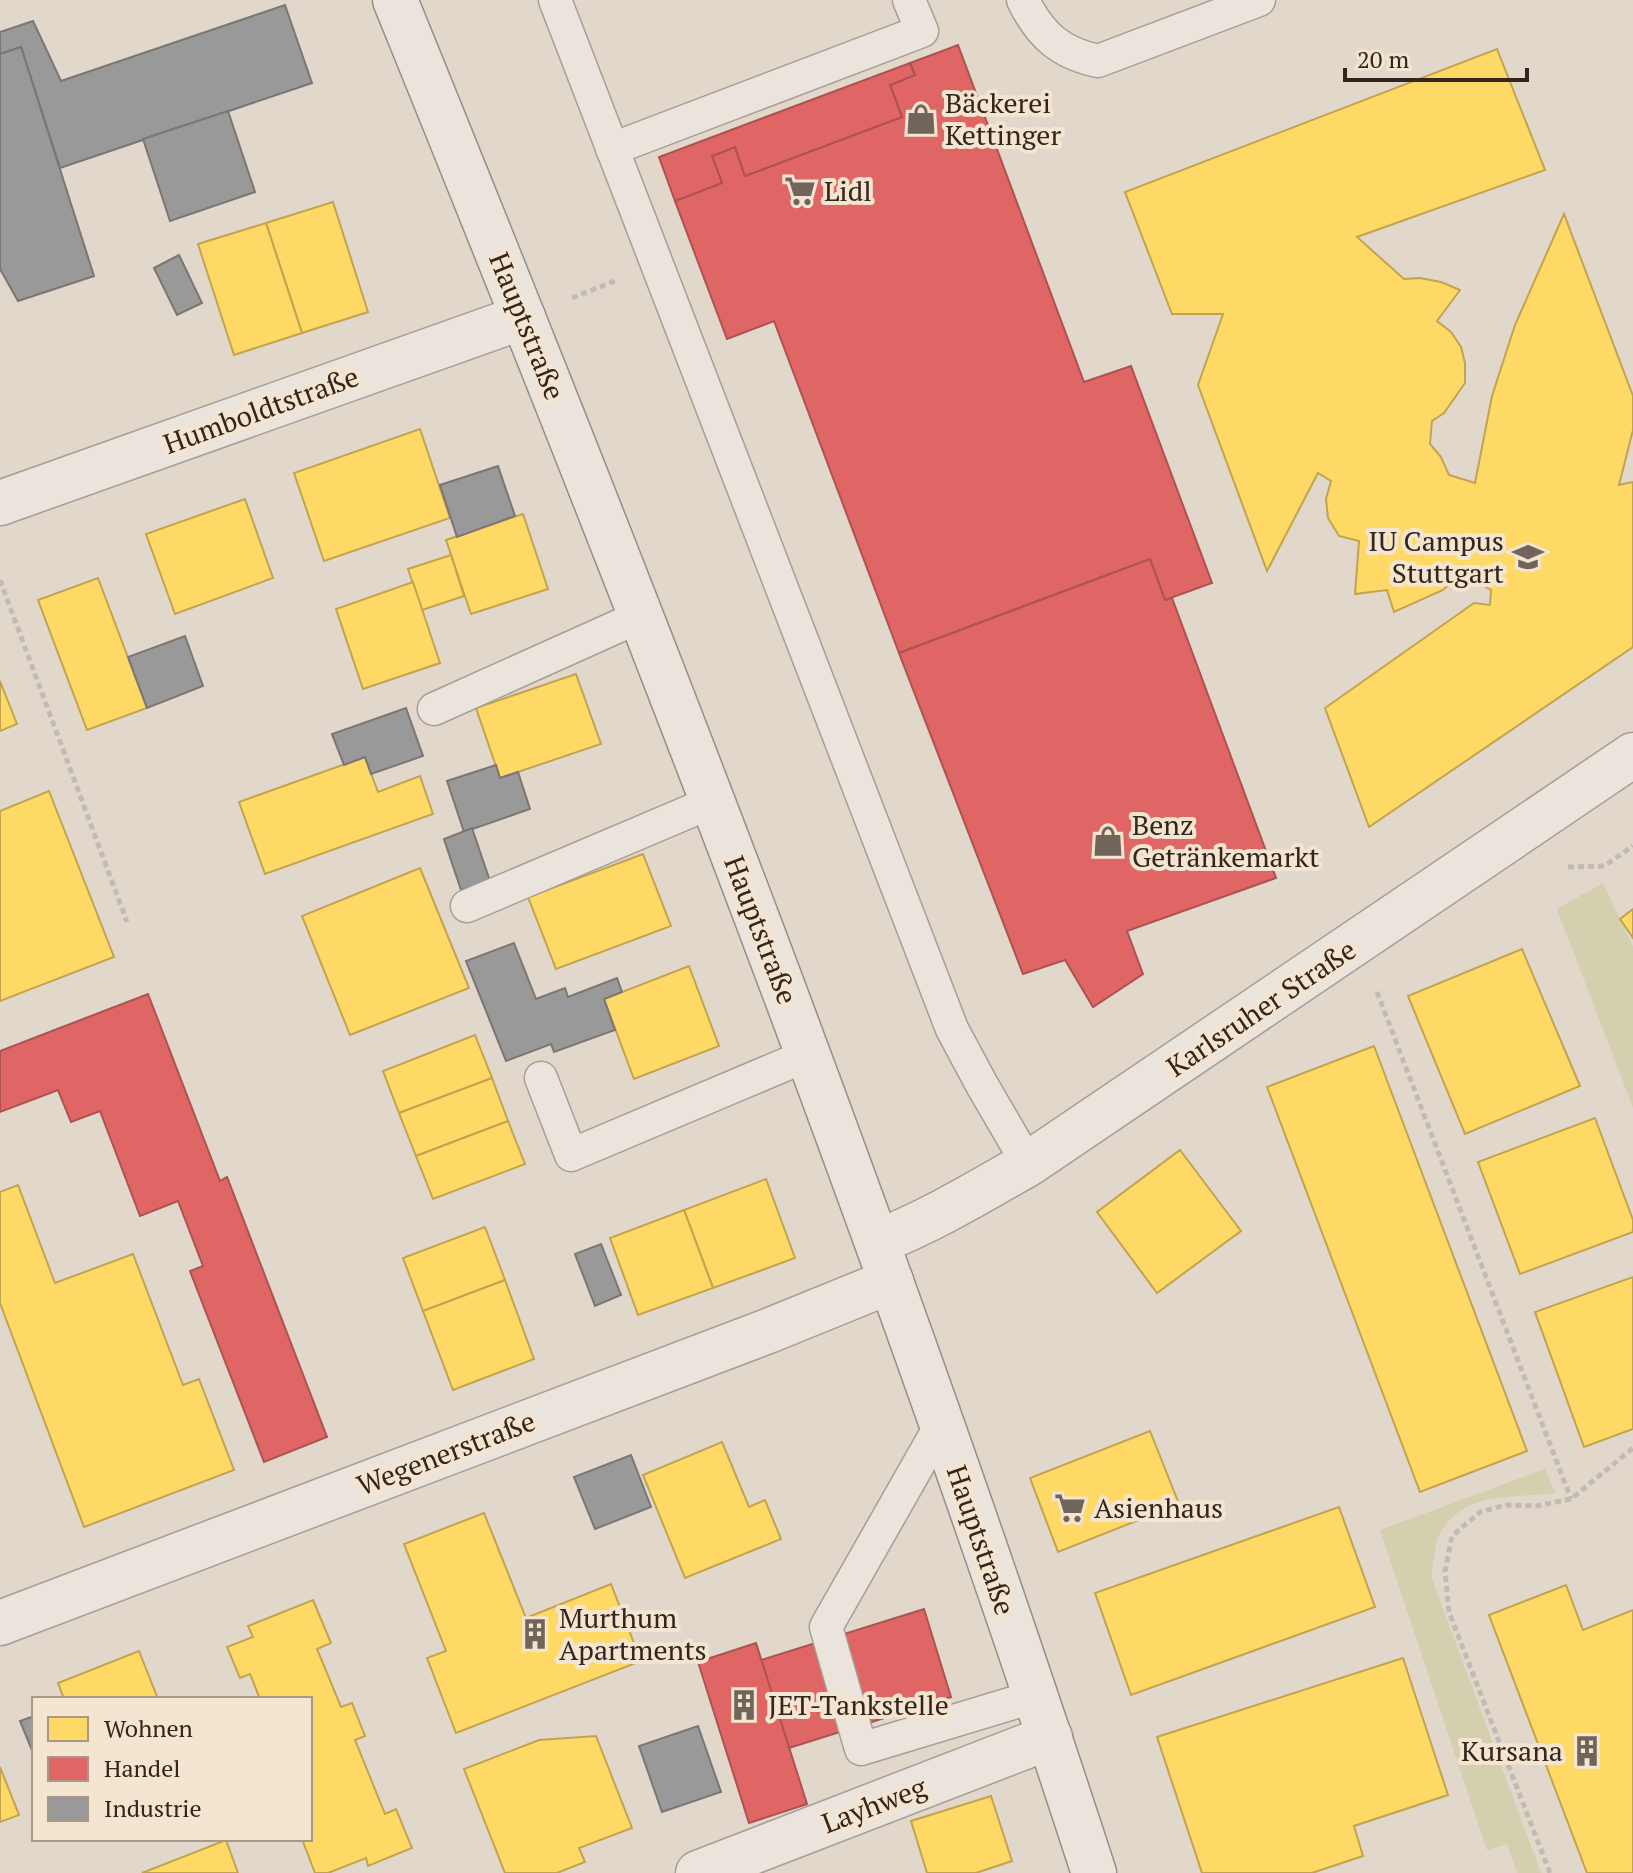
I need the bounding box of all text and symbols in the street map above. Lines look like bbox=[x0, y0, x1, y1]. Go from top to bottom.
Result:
scale bar bbox=[1345, 32, 1527, 82]
text: 20 m bbox=[1357, 43, 1409, 75]
place label: Bäckerei Kettinger bbox=[945, 84, 1061, 153]
shop icon: Bäckerei Kettinger bbox=[904, 102, 938, 136]
place label: Lidl bbox=[824, 172, 872, 209]
supermarket icon: Lidl bbox=[783, 174, 817, 208]
street label: Hauptstraße bbox=[481, 247, 574, 405]
street label: Humboldtstraße bbox=[158, 357, 364, 462]
place label: IU Campus Stuttgart bbox=[1368, 522, 1505, 591]
school or university icon: IU Campus Stuttgart bbox=[1511, 540, 1545, 574]
place label: Benz Getränkemarkt bbox=[1132, 806, 1320, 875]
shop icon: Benz Getränkemarkt bbox=[1091, 824, 1125, 858]
street label: Hauptstraße bbox=[716, 850, 807, 1009]
street label: Karlsruher Straße bbox=[1159, 931, 1363, 1085]
street label: Wegenerstraße bbox=[351, 1402, 540, 1504]
street label: Hauptstraße bbox=[939, 1460, 1024, 1620]
place label: Asienhaus bbox=[1094, 1489, 1223, 1526]
supermarket icon: Asienhaus bbox=[1053, 1491, 1087, 1525]
place label: Murthum Apartments bbox=[559, 1599, 707, 1668]
building icon: Murthum Apartments bbox=[518, 1617, 552, 1651]
place label: JET-Tankstelle bbox=[768, 1686, 949, 1723]
building icon: JET-Tankstelle bbox=[727, 1688, 761, 1722]
legend bbox=[32, 1697, 312, 1841]
text: Wohnen bbox=[104, 1712, 193, 1744]
place label: Kursana bbox=[1461, 1732, 1563, 1769]
building icon: Kursana bbox=[1570, 1734, 1604, 1768]
text: Handel bbox=[104, 1752, 180, 1784]
street label: Layhweg bbox=[816, 1767, 932, 1841]
text: Industrie bbox=[104, 1792, 202, 1824]

